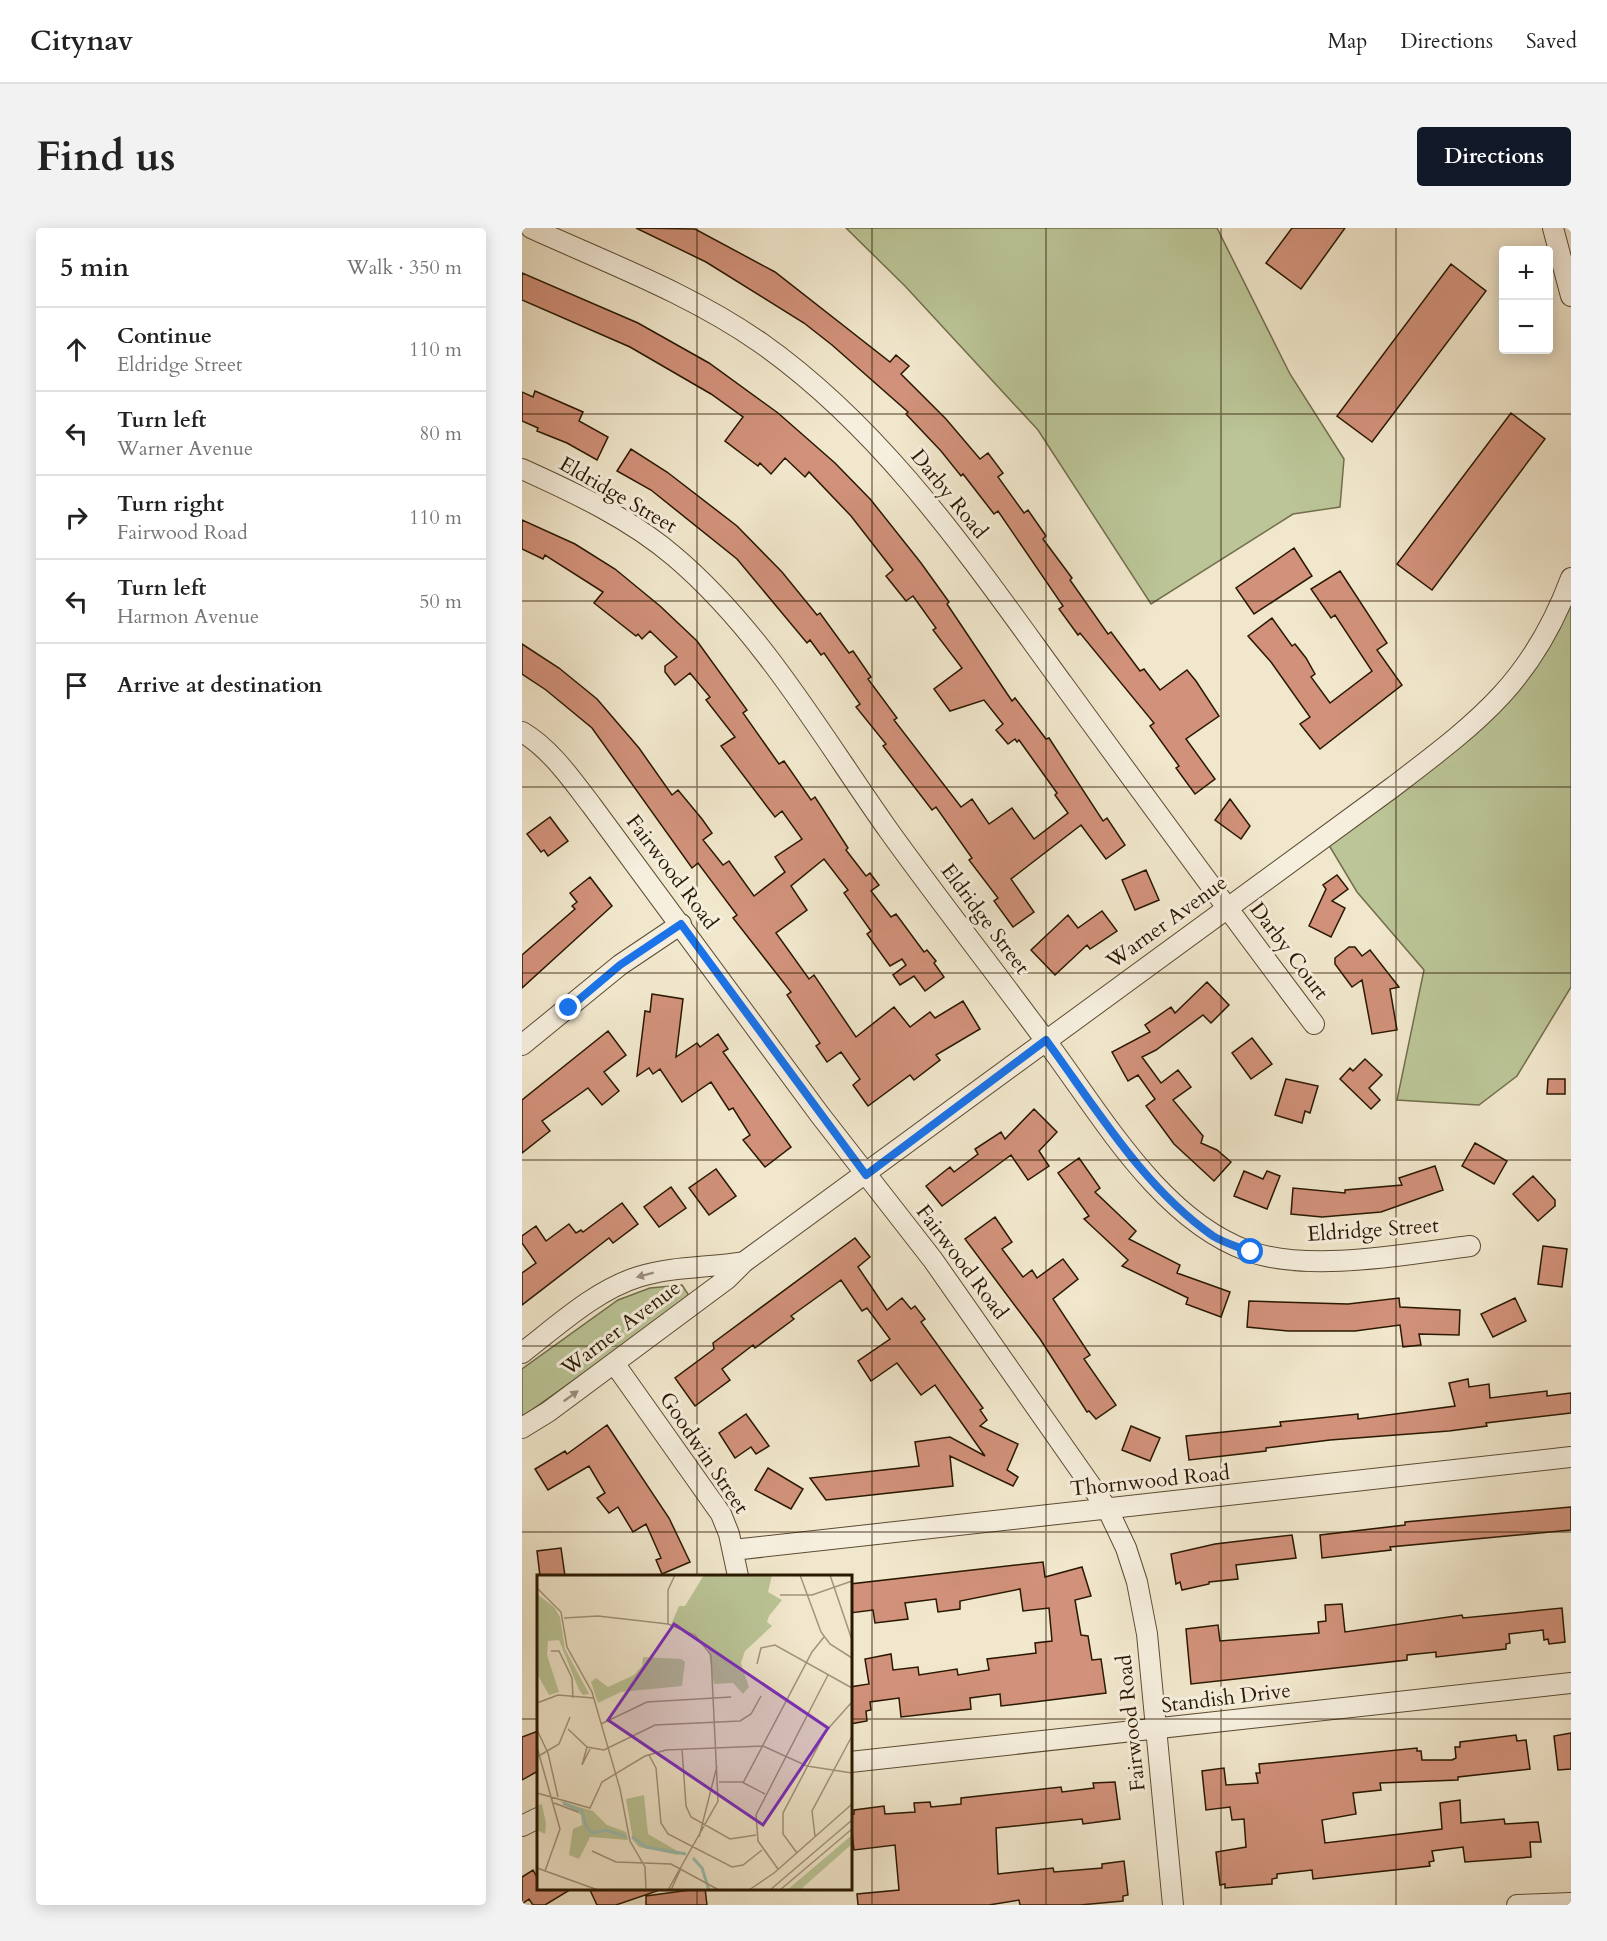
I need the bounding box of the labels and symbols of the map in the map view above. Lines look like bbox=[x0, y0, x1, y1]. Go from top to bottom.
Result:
street label: Darby Road bbox=[904, 443, 994, 545]
street label: Eldridge Street bbox=[554, 450, 683, 541]
street label: Fairwood Road bbox=[619, 809, 725, 935]
street label: Eldridge Street bbox=[934, 858, 1036, 981]
street label: Warner Avenue bbox=[1100, 868, 1233, 976]
street label: Darby Court bbox=[1243, 896, 1335, 1006]
route end bbox=[555, 994, 581, 1020]
street label: Fairwood Road bbox=[909, 1199, 1015, 1325]
street label: Eldridge Street bbox=[1306, 1211, 1440, 1249]
route start bbox=[1237, 1238, 1263, 1264]
one-way arrow bbox=[636, 1271, 654, 1281]
street label: Warner Avenue bbox=[554, 1273, 687, 1383]
street label: Goodwin Street bbox=[652, 1386, 756, 1520]
one-way arrow bbox=[563, 1390, 578, 1402]
street label: Thornwood Road bbox=[1069, 1458, 1231, 1504]
inset map bbox=[537, 1575, 852, 1890]
street label: Fairwood Road bbox=[1109, 1653, 1153, 1793]
street label: Standish Drive bbox=[1160, 1676, 1292, 1720]

